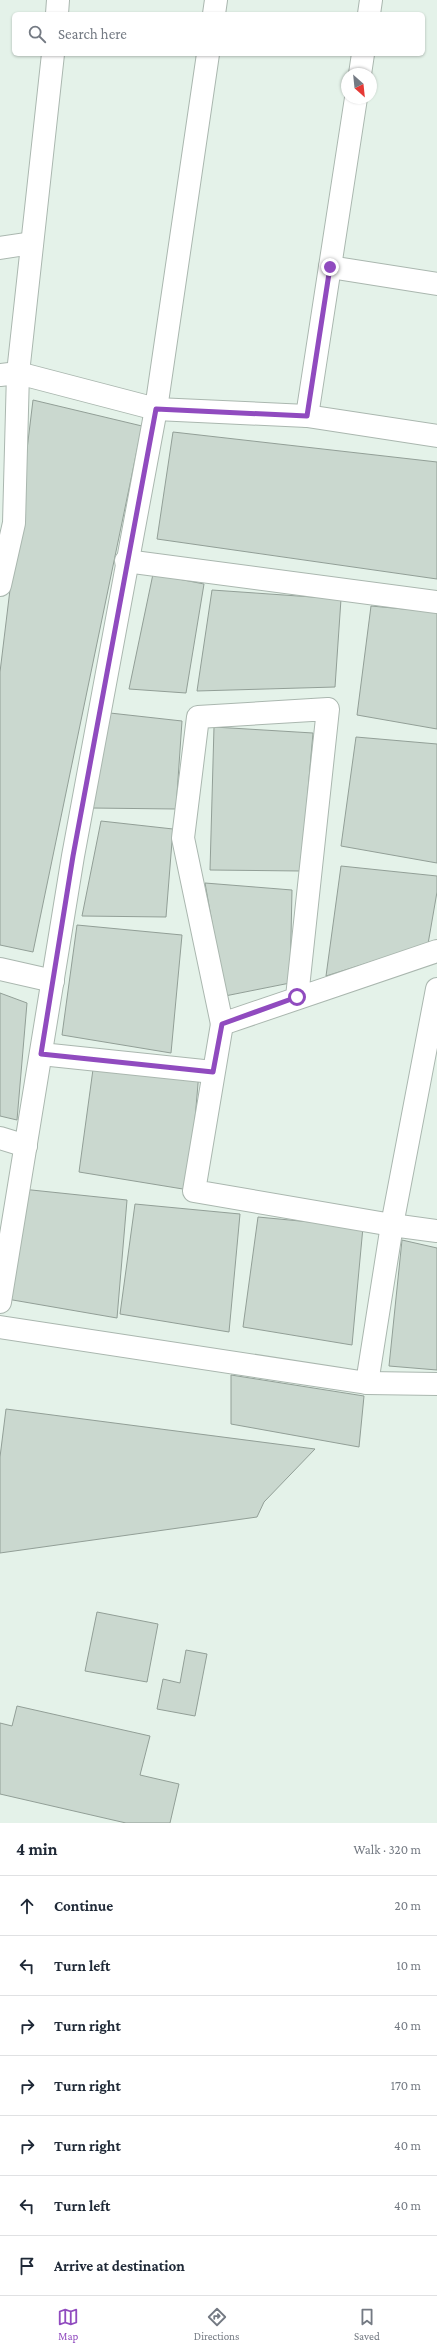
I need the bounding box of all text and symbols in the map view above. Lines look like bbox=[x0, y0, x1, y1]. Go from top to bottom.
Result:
search box bbox=[12, 12, 425, 56]
icon: search bbox=[26, 23, 48, 45]
text: Search here bbox=[58, 26, 127, 42]
north arrow bbox=[341, 68, 377, 104]
route end bbox=[321, 258, 339, 276]
route start bbox=[288, 988, 306, 1006]
text: 4 min bbox=[16, 1840, 58, 1859]
text: Walk · 320 m bbox=[353, 1842, 421, 1857]
icon: ahead bbox=[16, 1895, 38, 1917]
text: Continue bbox=[54, 1898, 113, 1914]
text: 20 m bbox=[395, 1898, 421, 1913]
icon: left bbox=[16, 1955, 38, 1977]
text: Turn left bbox=[54, 1958, 110, 1974]
text: 10 m bbox=[396, 1958, 421, 1973]
icon: right bbox=[16, 2015, 38, 2037]
text: Turn right bbox=[54, 2018, 121, 2034]
text: 40 m bbox=[394, 2018, 421, 2033]
icon: right bbox=[16, 2075, 38, 2097]
text: Turn right bbox=[54, 2078, 121, 2094]
text: 170 m bbox=[391, 2078, 421, 2093]
icon: right bbox=[16, 2135, 38, 2157]
text: Turn right bbox=[54, 2138, 121, 2154]
text: 40 m bbox=[394, 2138, 421, 2153]
icon: left bbox=[16, 2195, 38, 2217]
text: Turn left bbox=[54, 2198, 110, 2214]
text: 40 m bbox=[394, 2198, 421, 2213]
icon: arrive bbox=[16, 2255, 38, 2277]
text: Arrive at destination bbox=[54, 2258, 185, 2274]
tab: Map bbox=[57, 2306, 79, 2342]
tab: Directions bbox=[194, 2306, 239, 2342]
tab: Saved bbox=[354, 2306, 380, 2342]

